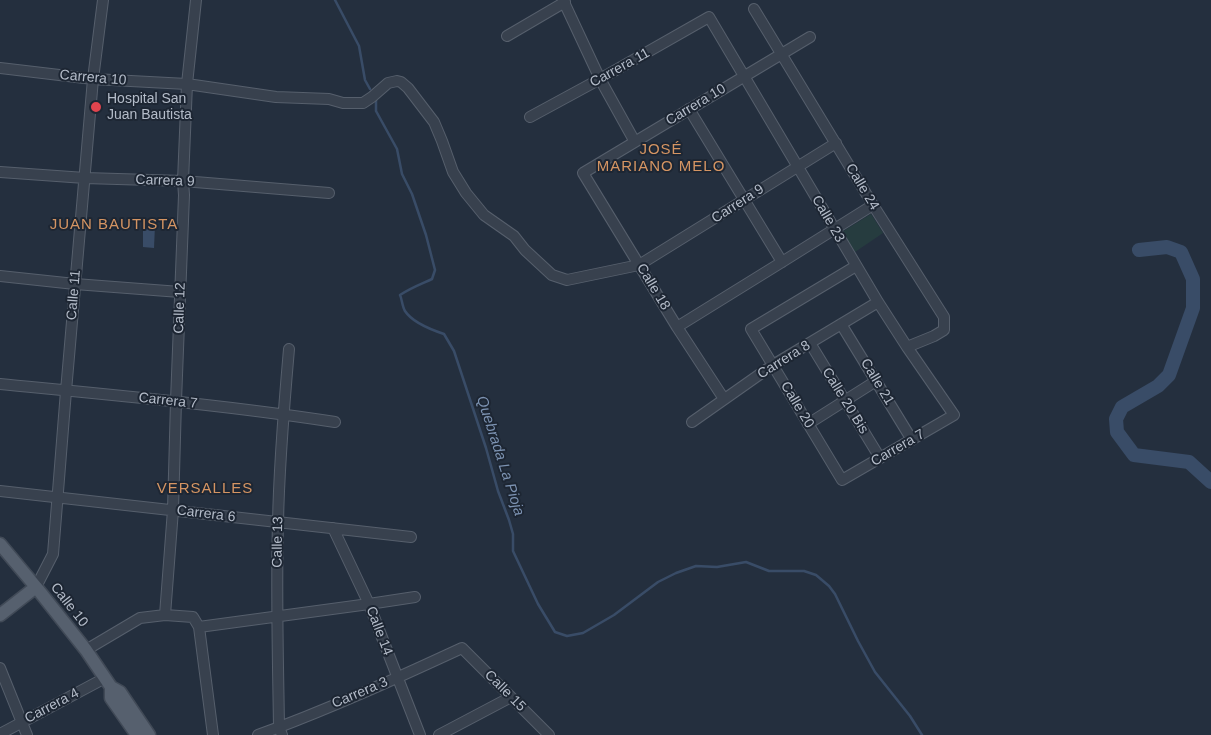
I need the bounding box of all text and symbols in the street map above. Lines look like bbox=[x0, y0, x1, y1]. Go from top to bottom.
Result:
street label: Carrera 11 bbox=[587, 45, 653, 91]
street label: Carrera 10 bbox=[59, 67, 127, 89]
street label: Carrera 10 bbox=[663, 81, 729, 129]
place label: Hospital San Juan Bautista bbox=[107, 91, 192, 124]
marker: Hospital San Juan Bautista bbox=[89, 100, 103, 114]
district label: JOSÉ MARIANO MELO bbox=[595, 141, 727, 176]
street label: Calle 24 bbox=[842, 161, 882, 213]
street label: Carrera 9 bbox=[135, 172, 195, 190]
street label: Carrera 9 bbox=[709, 181, 767, 227]
street label: Calle 23 bbox=[808, 193, 848, 245]
district label: JUAN BAUTISTA bbox=[48, 216, 180, 234]
street label: Calle 18 bbox=[633, 261, 673, 313]
street label: Calle 11 bbox=[63, 269, 85, 321]
street label: Calle 12 bbox=[171, 282, 189, 334]
street label: Carrera 8 bbox=[754, 337, 814, 383]
street label: Calle 21 bbox=[857, 356, 897, 408]
street label: Calle 20 Bis bbox=[818, 365, 872, 437]
street label: Calle 20 bbox=[777, 379, 817, 431]
street label: Carrera 7 bbox=[138, 390, 198, 412]
water label: Quebrada La Pioja bbox=[472, 394, 528, 518]
street label: Carrera 7 bbox=[868, 426, 928, 470]
district label: VERSALLES bbox=[156, 480, 254, 498]
street label: Carrera 6 bbox=[176, 502, 236, 526]
street label: Calle 13 bbox=[269, 516, 287, 568]
street label: Calle 10 bbox=[47, 580, 91, 630]
street label: Calle 14 bbox=[362, 604, 396, 658]
street label: Calle 15 bbox=[481, 667, 529, 715]
street label: Carrera 3 bbox=[330, 674, 390, 712]
street label: Carrera 4 bbox=[22, 685, 82, 727]

